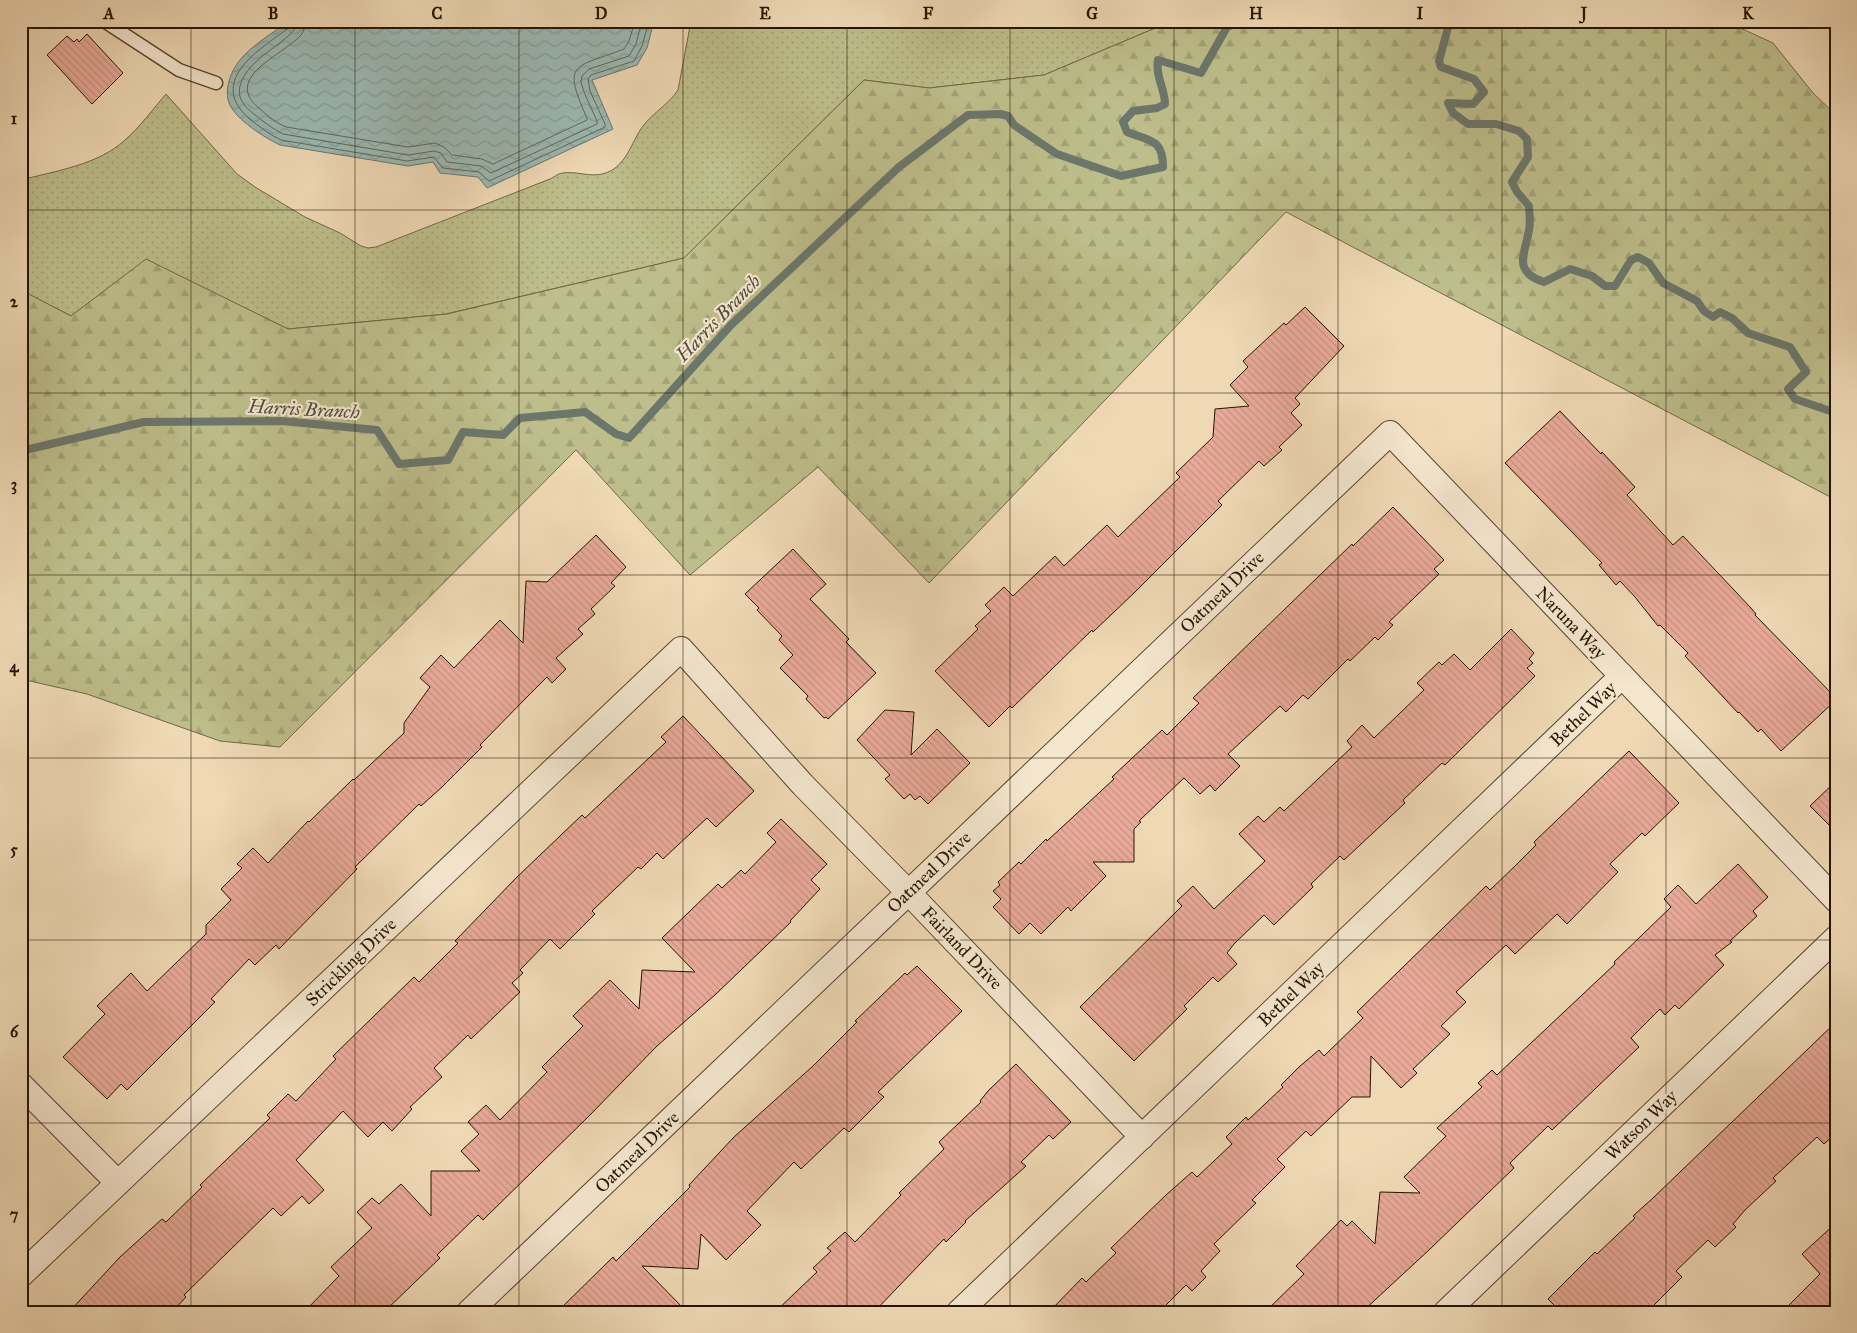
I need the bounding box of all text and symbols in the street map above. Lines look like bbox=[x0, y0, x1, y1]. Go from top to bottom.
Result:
text: A bbox=[103, 4, 115, 23]
text: B bbox=[268, 4, 278, 23]
text: C bbox=[432, 4, 443, 23]
text: D bbox=[595, 4, 608, 23]
text: E bbox=[759, 4, 771, 23]
text: F bbox=[923, 4, 934, 23]
text: G bbox=[1086, 4, 1098, 23]
text: H bbox=[1249, 4, 1263, 23]
text: I bbox=[1417, 4, 1424, 23]
text: J bbox=[1579, 4, 1588, 24]
text: K bbox=[1742, 4, 1754, 23]
text: 1 bbox=[11, 109, 18, 128]
water label: Harris Branch bbox=[670, 270, 765, 367]
text: 2 bbox=[10, 292, 19, 311]
water label: Harris Branch bbox=[246, 395, 361, 423]
text: 3 bbox=[11, 475, 17, 495]
street label: Oatmeal Drive bbox=[1175, 546, 1269, 638]
street label: Naruna Way bbox=[1531, 582, 1611, 664]
text: 4 bbox=[10, 657, 20, 677]
street label: Bethel Way bbox=[1545, 677, 1621, 751]
street label: Oatmeal Drive bbox=[882, 826, 976, 918]
text: 5 bbox=[10, 840, 18, 859]
street label: Fairland Drive bbox=[917, 902, 1007, 994]
street label: Strickling Drive bbox=[301, 913, 402, 1012]
street label: Bethel Way bbox=[1253, 957, 1329, 1031]
text: 6 bbox=[10, 1022, 19, 1041]
street label: Watson Way bbox=[1600, 1085, 1682, 1165]
street label: Oatmeal Drive bbox=[590, 1106, 684, 1198]
text: 7 bbox=[10, 1205, 19, 1224]

